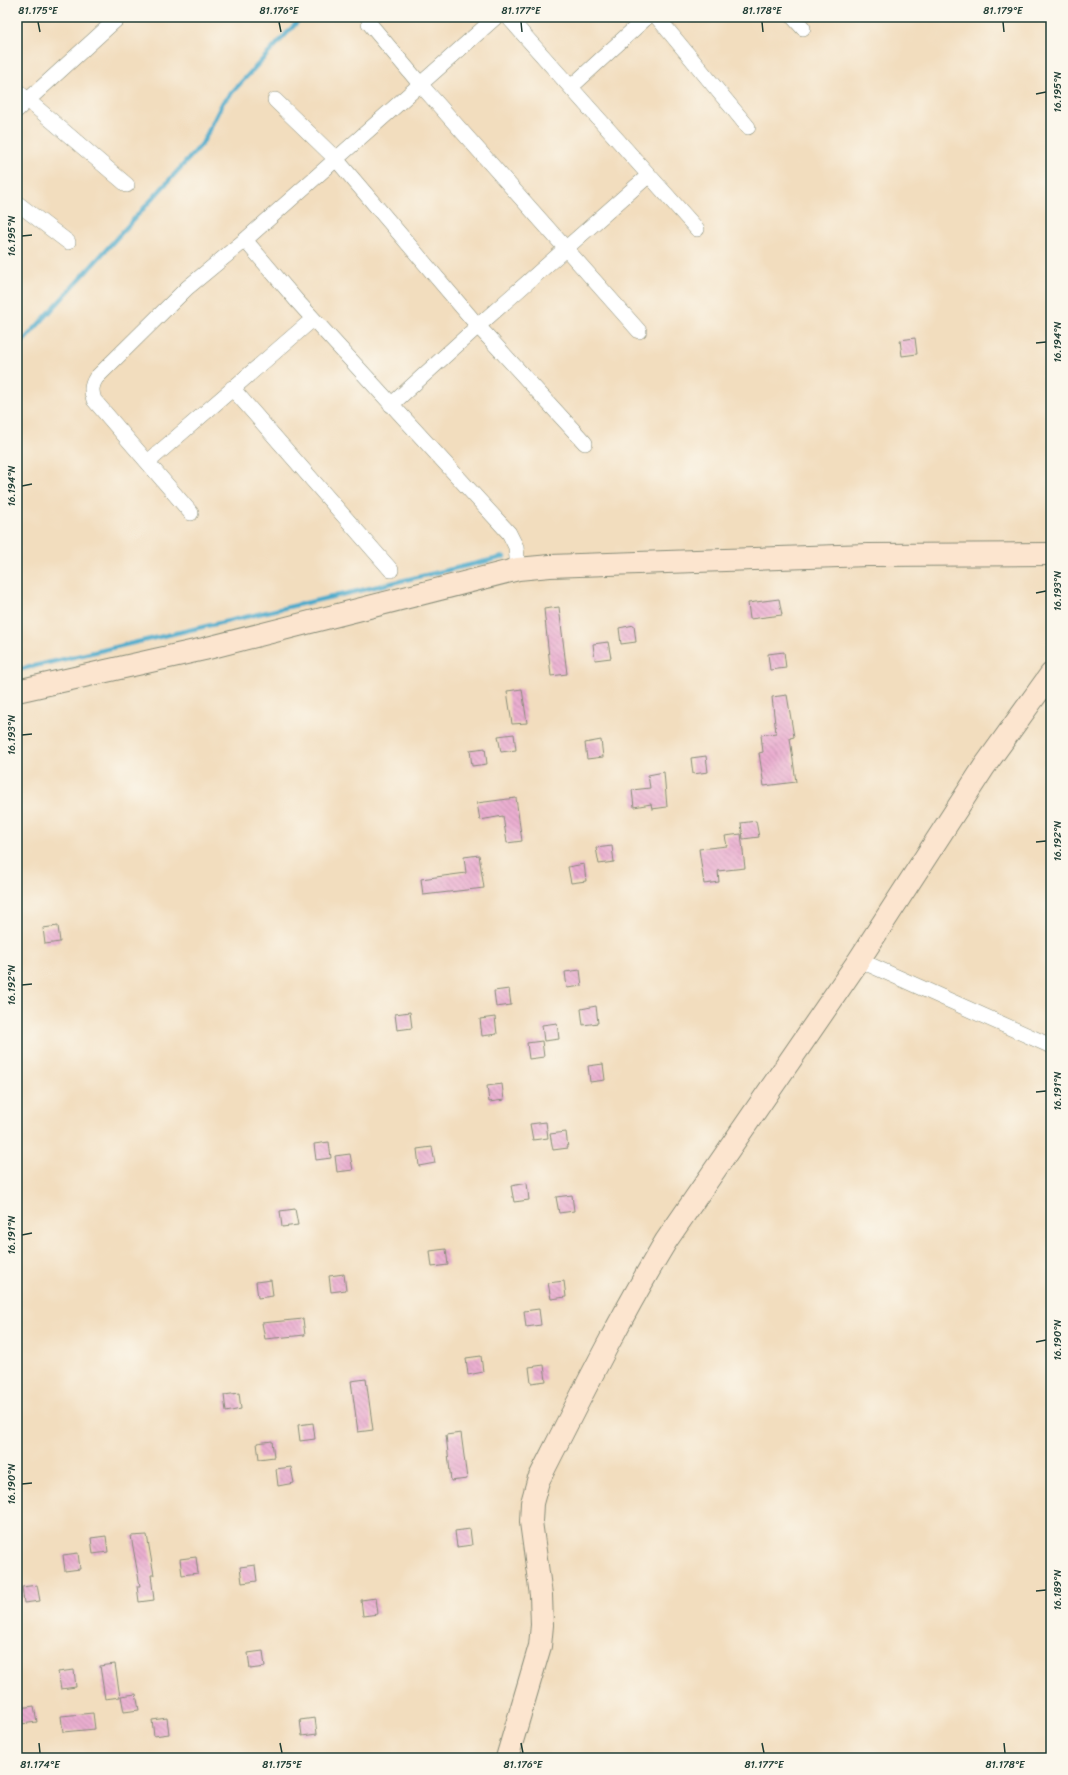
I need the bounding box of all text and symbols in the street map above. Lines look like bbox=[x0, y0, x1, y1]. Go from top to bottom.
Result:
text: 81.175°E bbox=[18, 2, 59, 20]
text: 81.176°E bbox=[260, 2, 300, 20]
text: 81.177°E bbox=[502, 2, 542, 20]
text: 81.178°E bbox=[742, 2, 783, 20]
text: 81.179°E bbox=[983, 2, 1024, 20]
text: 16.195°N bbox=[1049, 72, 1067, 112]
text: 16.195°N bbox=[3, 216, 21, 256]
text: 16.194°N bbox=[1049, 321, 1067, 362]
text: 16.194°N bbox=[3, 465, 21, 506]
text: 16.193°N bbox=[1049, 571, 1067, 611]
text: 16.193°N bbox=[3, 715, 21, 755]
text: 16.192°N bbox=[1049, 821, 1067, 861]
text: 16.192°N bbox=[3, 965, 21, 1005]
text: 16.191°N bbox=[1049, 1071, 1067, 1110]
text: 16.191°N bbox=[3, 1215, 21, 1254]
text: 16.190°N bbox=[1049, 1319, 1067, 1360]
text: 16.190°N bbox=[3, 1463, 21, 1504]
text: 16.189°N bbox=[1049, 1570, 1067, 1610]
text: 81.174°E bbox=[20, 1756, 61, 1774]
text: 81.175°E bbox=[262, 1756, 303, 1774]
text: 81.176°E bbox=[504, 1756, 544, 1774]
text: 81.177°E bbox=[745, 1756, 785, 1774]
text: 81.178°E bbox=[985, 1756, 1026, 1774]

